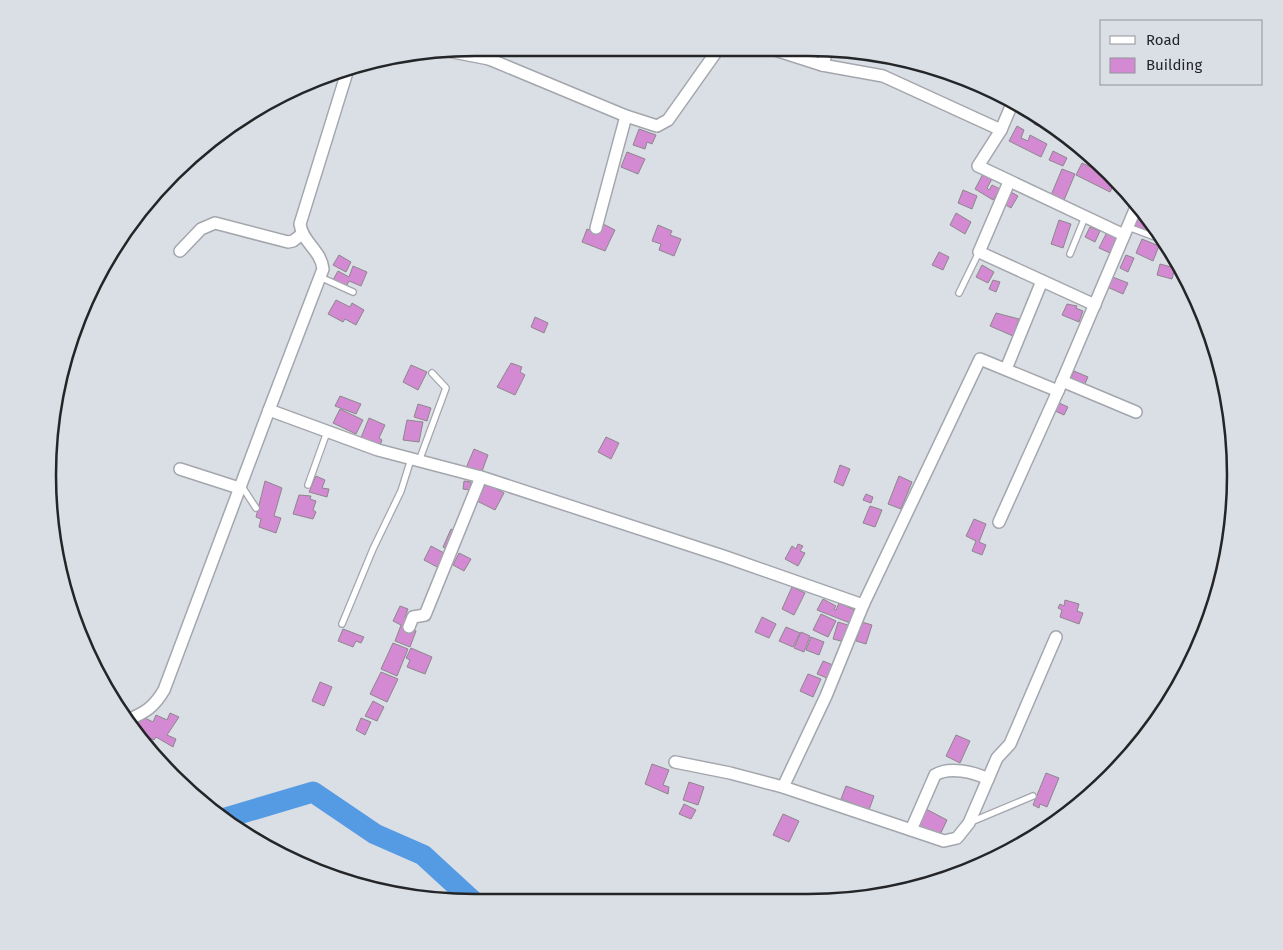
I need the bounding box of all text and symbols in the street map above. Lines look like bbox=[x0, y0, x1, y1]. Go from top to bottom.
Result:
legend bbox=[1100, 20, 1263, 85]
text: Road bbox=[1146, 31, 1181, 49]
text: Building bbox=[1146, 56, 1202, 74]

